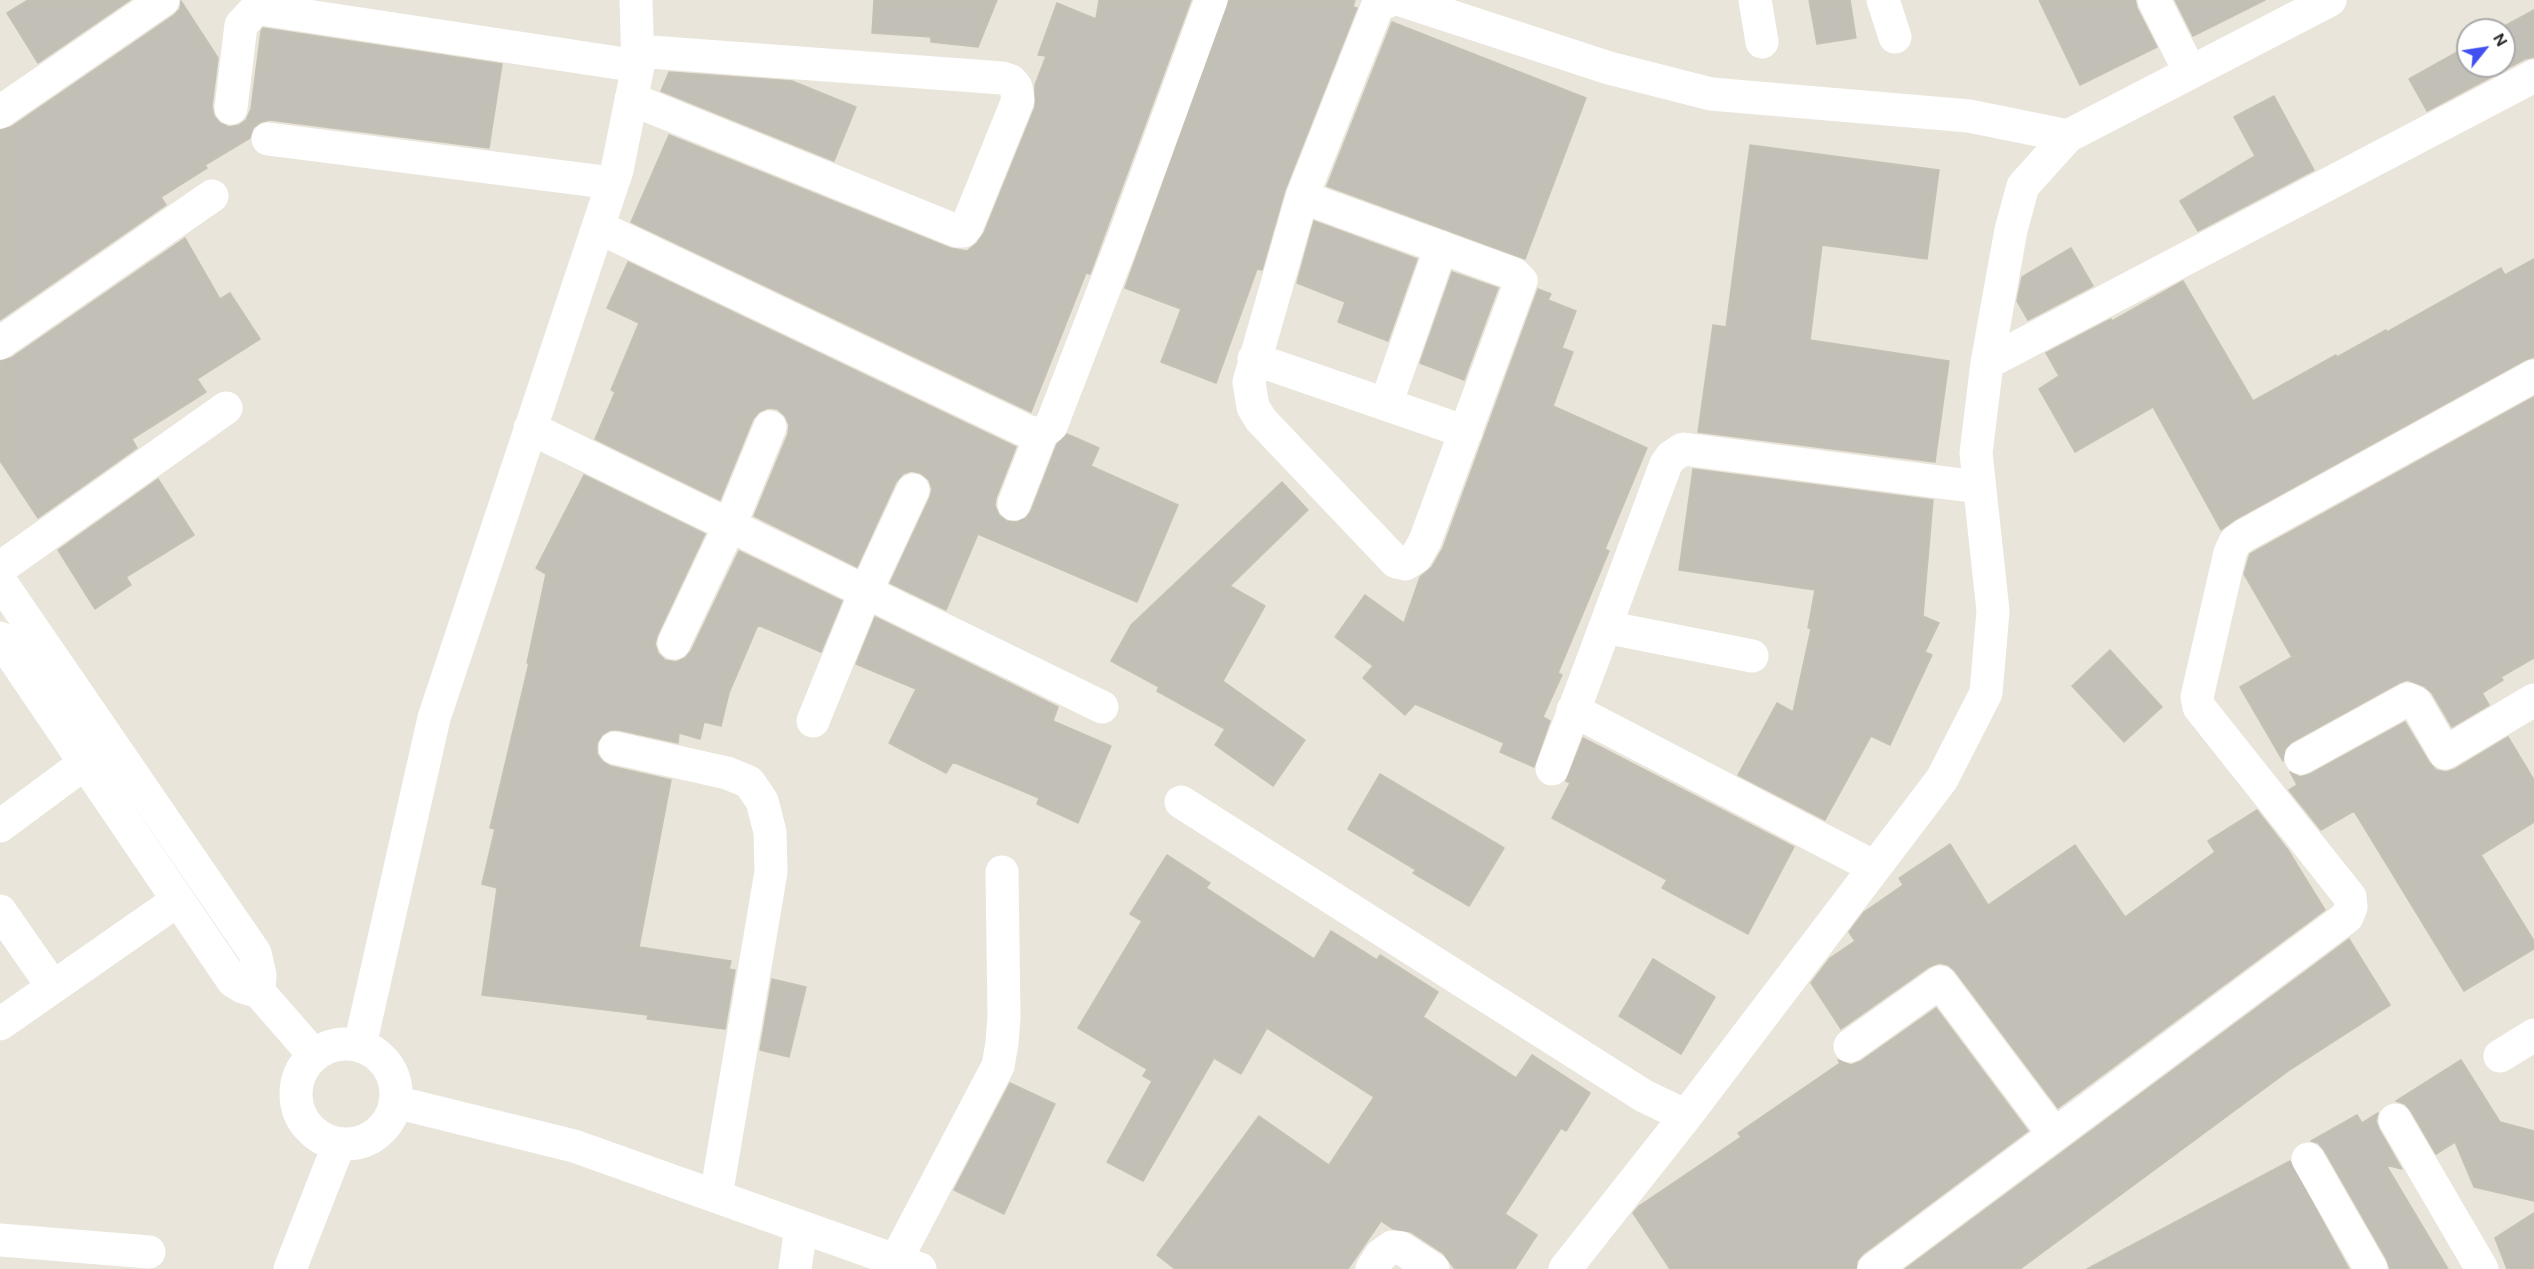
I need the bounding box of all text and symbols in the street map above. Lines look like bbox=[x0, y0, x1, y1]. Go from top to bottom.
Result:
north arrow bbox=[2456, 18, 2516, 78]
text: N bbox=[2488, 29, 2512, 50]

